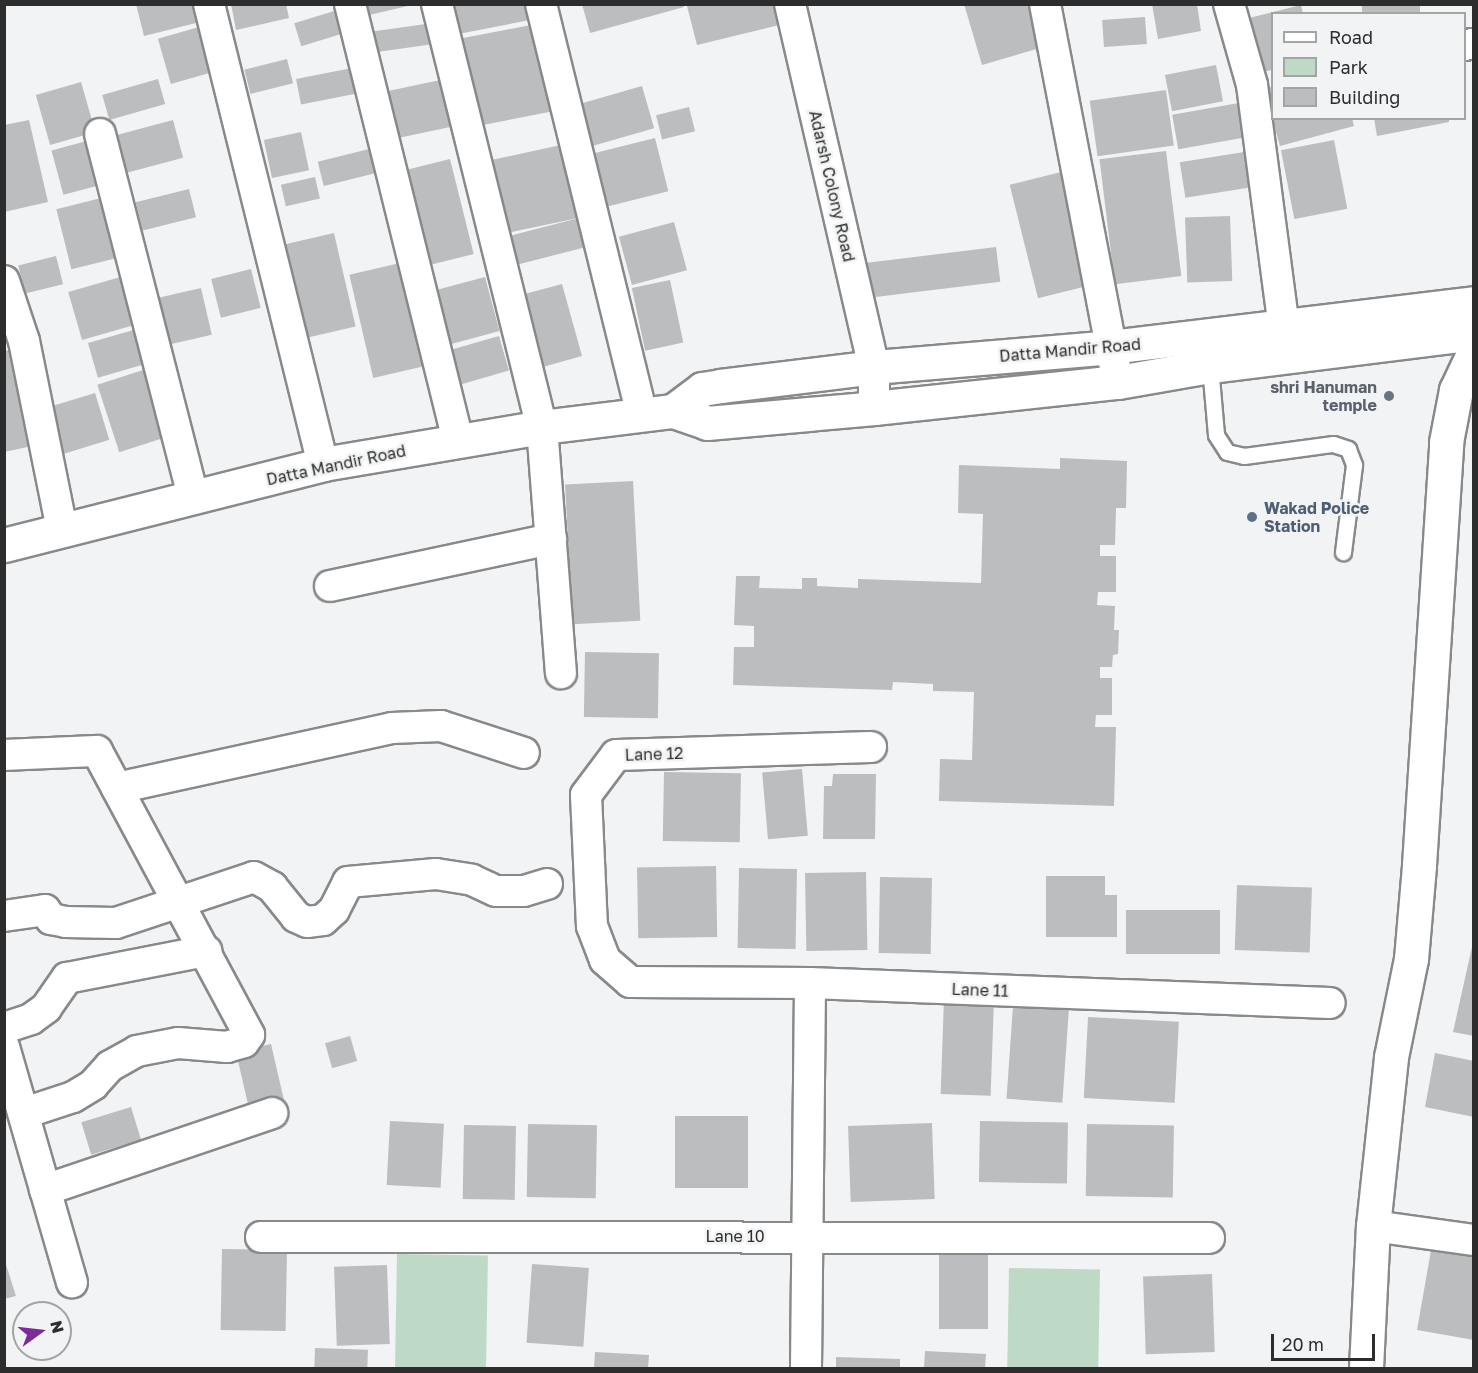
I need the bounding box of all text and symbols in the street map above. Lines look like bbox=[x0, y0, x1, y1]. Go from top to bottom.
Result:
legend bbox=[1271, 12, 1466, 120]
text: Road bbox=[1329, 26, 1373, 48]
text: Park bbox=[1329, 56, 1368, 78]
text: Building bbox=[1329, 86, 1400, 108]
street label: Adarsh Colony Road bbox=[805, 108, 859, 264]
street label: Datta Mandir Road bbox=[998, 334, 1142, 366]
place label: shri Hanuman temple bbox=[1270, 377, 1377, 415]
marker: shri Hanuman temple bbox=[1382, 389, 1396, 403]
street label: Datta Mandir Road bbox=[265, 441, 407, 489]
place label: Wakad Police Station bbox=[1264, 498, 1369, 536]
marker: Wakad Police Station bbox=[1245, 510, 1259, 524]
street label: Lane 12 bbox=[624, 743, 684, 765]
street label: Lane 11 bbox=[951, 979, 1009, 1001]
street label: Lane 10 bbox=[705, 1226, 765, 1246]
north arrow bbox=[12, 1301, 72, 1361]
text: N bbox=[46, 1318, 69, 1335]
scale bar bbox=[1274, 1322, 1378, 1360]
text: 20 m bbox=[1282, 1333, 1324, 1355]

